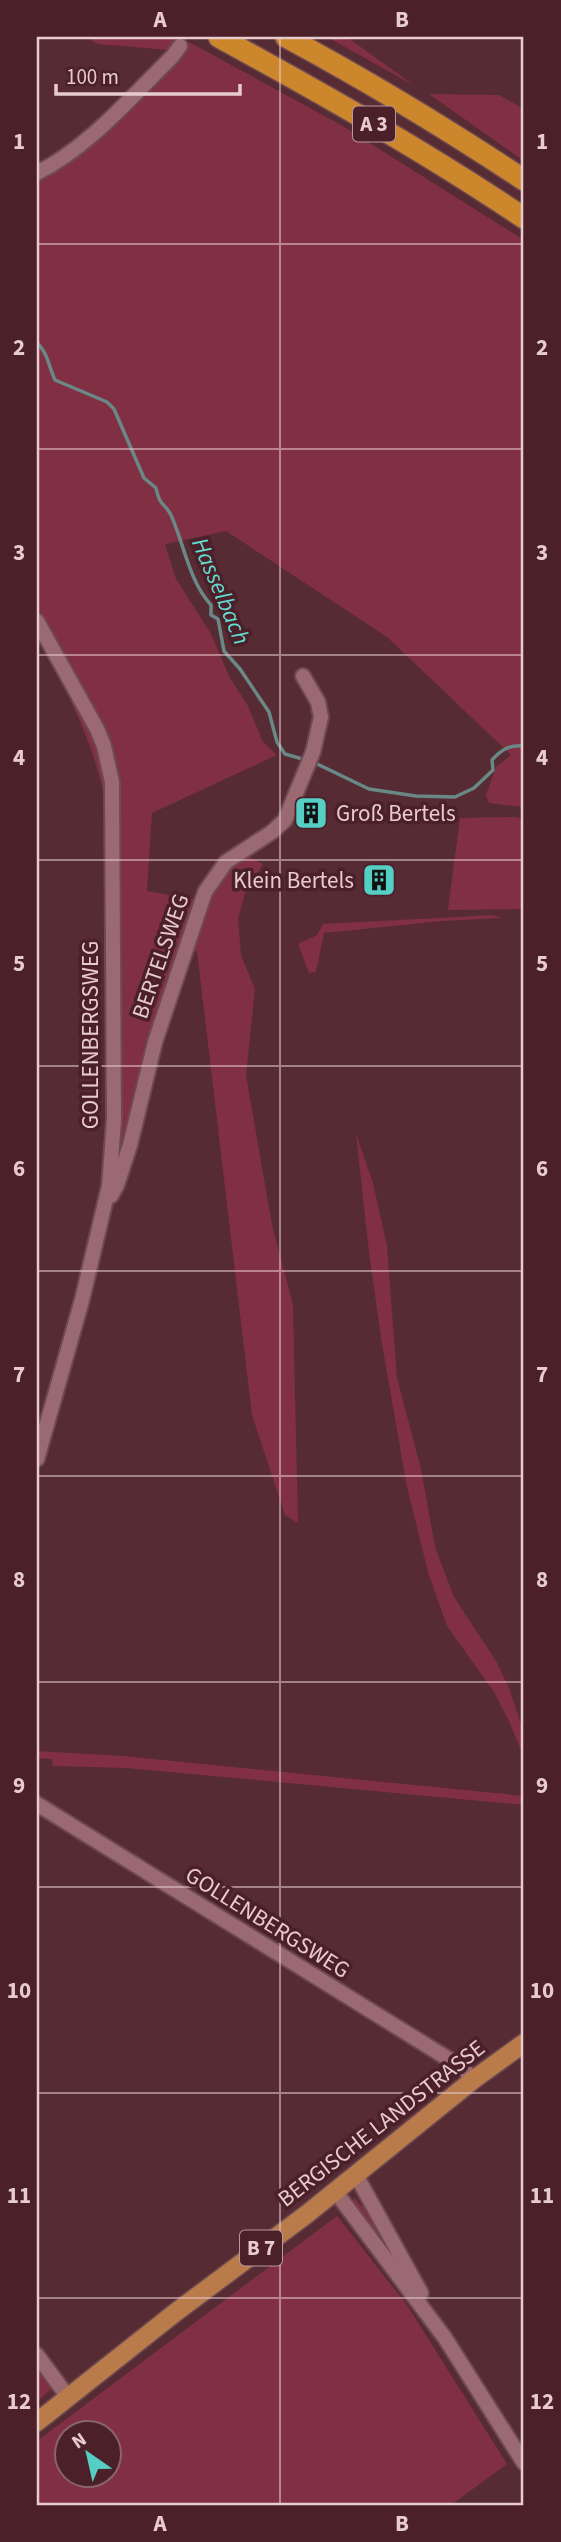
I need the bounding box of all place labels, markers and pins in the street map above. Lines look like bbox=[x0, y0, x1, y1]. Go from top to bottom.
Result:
building icon: Groß Bertels bbox=[292, 794, 330, 832]
place label: Groß Bertels bbox=[336, 797, 456, 830]
building icon: Klein Bertels bbox=[360, 861, 398, 899]
place label: Klein Bertels bbox=[233, 864, 354, 897]

